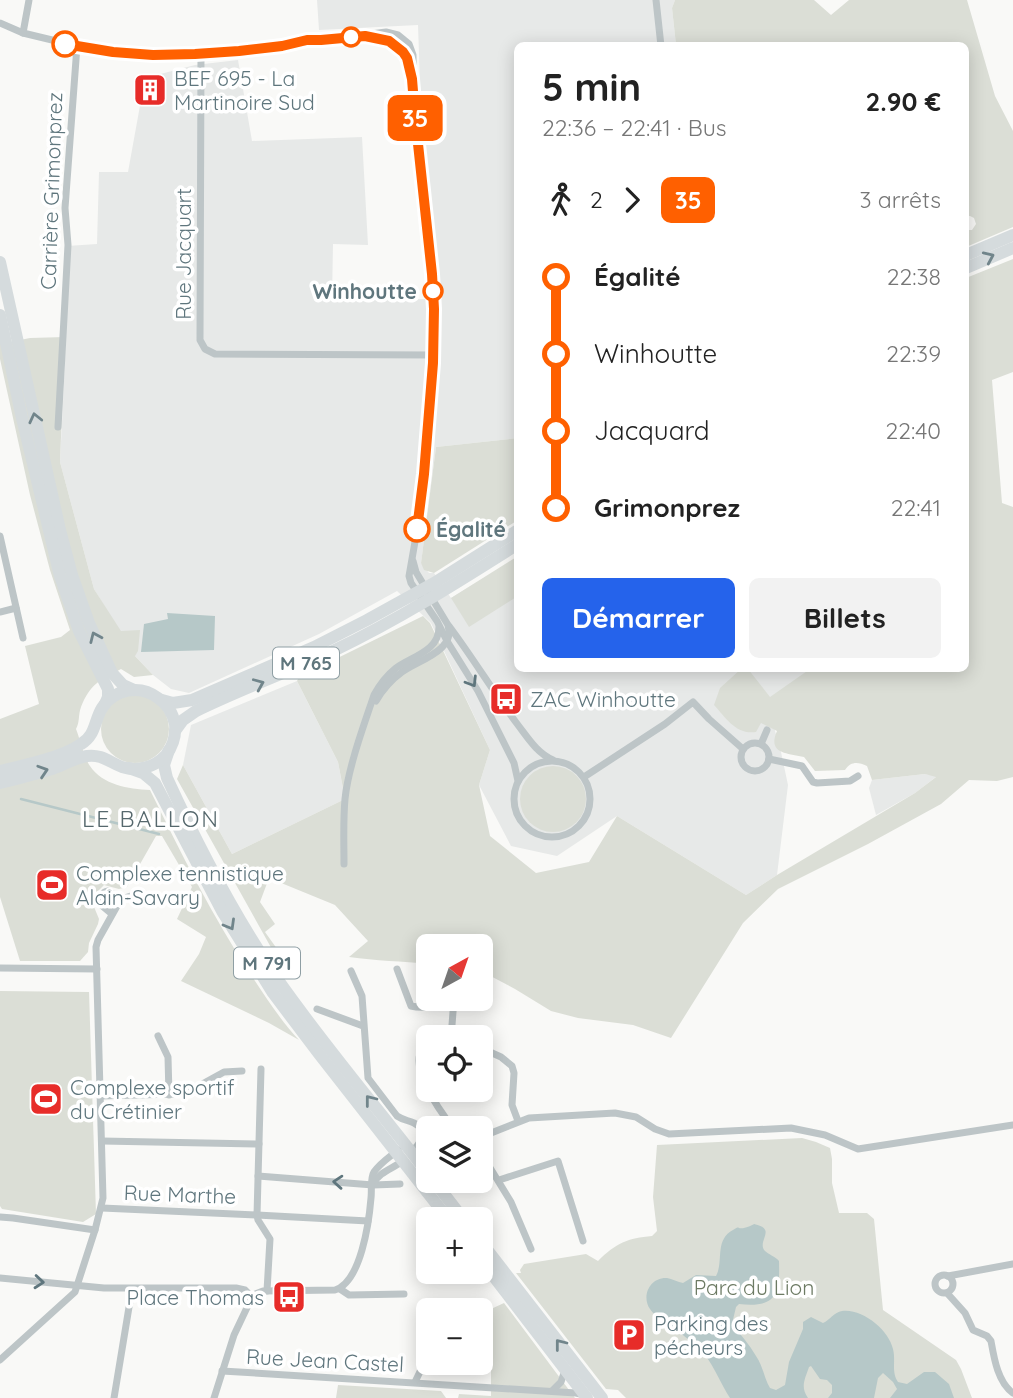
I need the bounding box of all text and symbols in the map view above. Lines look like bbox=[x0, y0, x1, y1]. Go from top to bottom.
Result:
unlabelled marker bbox=[341, 27, 361, 47]
unlabelled marker bbox=[52, 31, 78, 57]
text: 5 min bbox=[542, 63, 641, 111]
place label: BEF 695 - La Martinoire Sud bbox=[174, 65, 315, 115]
building icon: BEF 695 - La Martinoire Sud bbox=[131, 71, 169, 109]
text: 2.90 € bbox=[865, 85, 941, 118]
street label: Carrière Grimonprez bbox=[35, 92, 67, 290]
line badge: 35 bbox=[384, 95, 446, 141]
text: 35 bbox=[402, 103, 428, 133]
text: 22:36 – 22:41 · Bus bbox=[542, 113, 727, 142]
icon: walk bbox=[542, 181, 580, 219]
icon: forward bbox=[613, 181, 651, 219]
text: 2 bbox=[590, 185, 603, 214]
text: 35 bbox=[675, 185, 701, 215]
text: 3 arrêts bbox=[859, 185, 941, 214]
street label: Rue Jacquart bbox=[170, 188, 196, 320]
one-way arrow bbox=[982, 251, 995, 265]
text: Égalité bbox=[594, 260, 681, 293]
text: 22:38 bbox=[887, 262, 941, 291]
place label: Winhoutte bbox=[313, 278, 417, 304]
marker: Winhoutte bbox=[423, 281, 443, 301]
text: Winhoutte bbox=[594, 337, 717, 370]
text: 22:39 bbox=[886, 339, 941, 368]
one-way arrow bbox=[29, 412, 43, 424]
text: Jacquard bbox=[594, 414, 710, 447]
text: 22:40 bbox=[885, 416, 941, 445]
text: Grimonprez bbox=[594, 491, 740, 524]
text: 22:41 bbox=[891, 493, 941, 522]
marker: Égalité bbox=[404, 516, 430, 542]
place label: Égalité bbox=[436, 516, 506, 542]
button: Démarrer bbox=[542, 578, 735, 658]
button: Billets bbox=[749, 578, 941, 658]
one-way arrow bbox=[89, 632, 103, 644]
road number: M 765 bbox=[273, 648, 339, 678]
one-way arrow bbox=[464, 675, 477, 688]
one-way arrow bbox=[251, 678, 264, 692]
bus stop icon: ZAC Winhoutte bbox=[487, 680, 525, 718]
place label: ZAC Winhoutte bbox=[530, 686, 676, 712]
one-way arrow bbox=[37, 765, 49, 780]
district label: LE BALLON bbox=[82, 804, 220, 833]
place label: Complexe tennistique Alain-Savary bbox=[76, 860, 284, 910]
sports icon: Complexe tennistique Alain-Savary bbox=[33, 866, 71, 904]
one-way arrow bbox=[222, 917, 235, 930]
north arrow bbox=[416, 934, 494, 1012]
map controls bbox=[416, 934, 493, 1375]
road number: M 791 bbox=[234, 948, 300, 979]
button: locate bbox=[416, 1025, 493, 1102]
place label: Complexe sportif du Crétinier bbox=[70, 1074, 235, 1124]
sports icon: Complexe sportif du Crétinier bbox=[27, 1080, 65, 1118]
one-way arrow bbox=[365, 1096, 378, 1108]
button: layers bbox=[416, 1116, 493, 1193]
one-way arrow bbox=[332, 1175, 343, 1190]
street label: Rue Marthe bbox=[123, 1179, 237, 1209]
button: + bbox=[416, 1207, 493, 1284]
one-way arrow bbox=[34, 1274, 45, 1289]
park label: Parc du Lion bbox=[694, 1274, 814, 1300]
bus stop icon: Place Thomas bbox=[270, 1278, 308, 1316]
place label: Place Thomas bbox=[126, 1284, 264, 1310]
button: − bbox=[416, 1298, 493, 1375]
place label: Parking des pécheurs bbox=[654, 1310, 768, 1360]
parking icon: Parking des pécheurs bbox=[610, 1316, 648, 1354]
one-way arrow bbox=[556, 1339, 569, 1352]
street label: Rue Jean Castel bbox=[245, 1343, 405, 1377]

